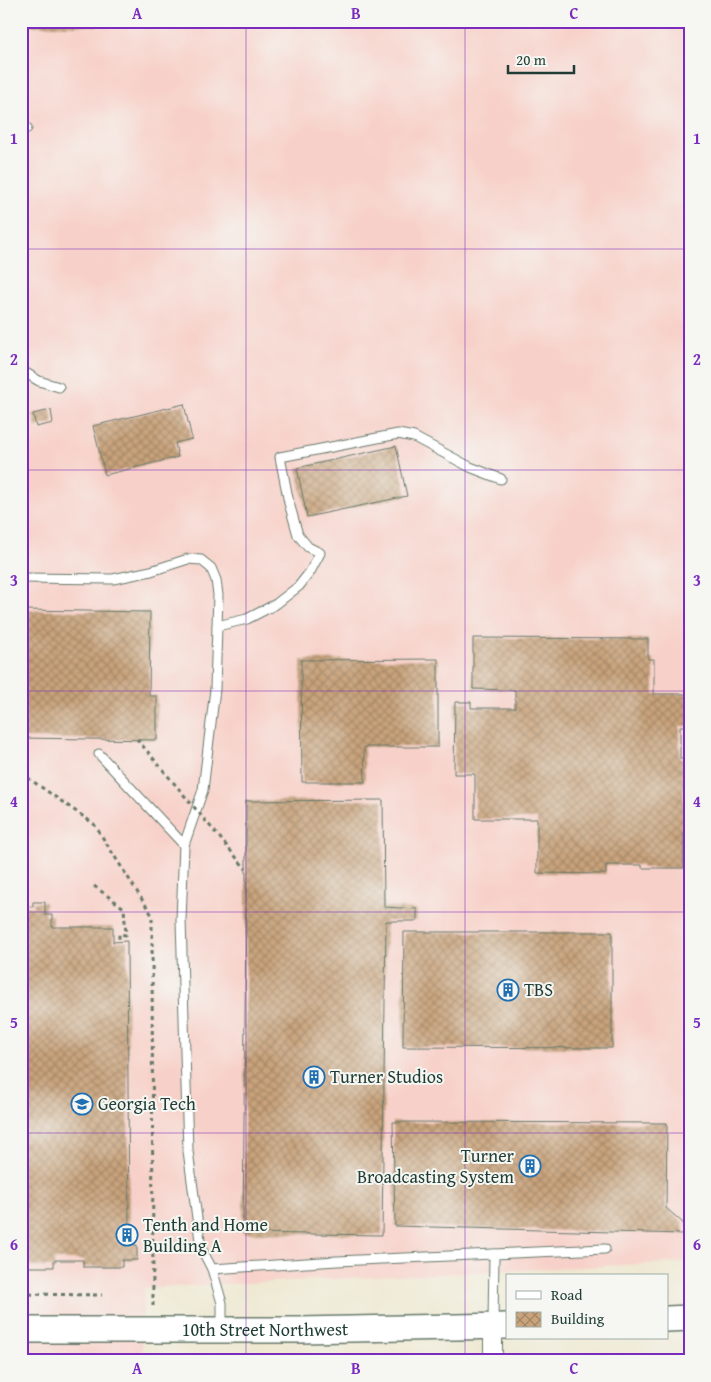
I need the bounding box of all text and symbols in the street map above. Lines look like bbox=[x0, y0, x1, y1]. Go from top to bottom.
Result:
text: A bbox=[132, 1, 143, 25]
text: B bbox=[351, 1, 361, 25]
text: C bbox=[569, 1, 579, 25]
scale bar bbox=[508, 42, 575, 74]
text: 20 m bbox=[516, 49, 547, 70]
text: 1 bbox=[10, 126, 18, 150]
text: 1 bbox=[693, 126, 701, 150]
text: 2 bbox=[10, 347, 18, 371]
text: 2 bbox=[693, 347, 701, 371]
text: 3 bbox=[10, 568, 18, 592]
text: 3 bbox=[693, 568, 701, 592]
text: 4 bbox=[10, 789, 18, 813]
text: 4 bbox=[693, 789, 701, 813]
place label: TBS bbox=[524, 976, 553, 1003]
building icon: TBS bbox=[496, 978, 520, 1002]
text: 5 bbox=[10, 1010, 18, 1034]
text: 5 bbox=[693, 1010, 701, 1034]
place label: Turner Studios bbox=[330, 1063, 443, 1090]
building icon: Turner Studios bbox=[302, 1065, 326, 1089]
place label: Georgia Tech bbox=[98, 1090, 196, 1117]
school or university icon: Georgia Tech bbox=[70, 1092, 94, 1116]
place label: Turner Broadcasting System bbox=[357, 1142, 515, 1190]
building icon: Turner Broadcasting System bbox=[518, 1154, 542, 1178]
place label: Tenth and Home Building A bbox=[143, 1211, 268, 1259]
building icon: Tenth and Home Building A bbox=[115, 1223, 139, 1247]
text: 6 bbox=[10, 1232, 18, 1256]
text: 6 bbox=[693, 1232, 701, 1256]
legend bbox=[506, 1274, 668, 1340]
text: Road bbox=[551, 1284, 582, 1305]
text: Building bbox=[551, 1308, 605, 1329]
street label: 10th Street Northwest bbox=[182, 1315, 349, 1343]
text: A bbox=[132, 1356, 143, 1380]
text: B bbox=[351, 1356, 361, 1380]
text: C bbox=[569, 1356, 579, 1380]

